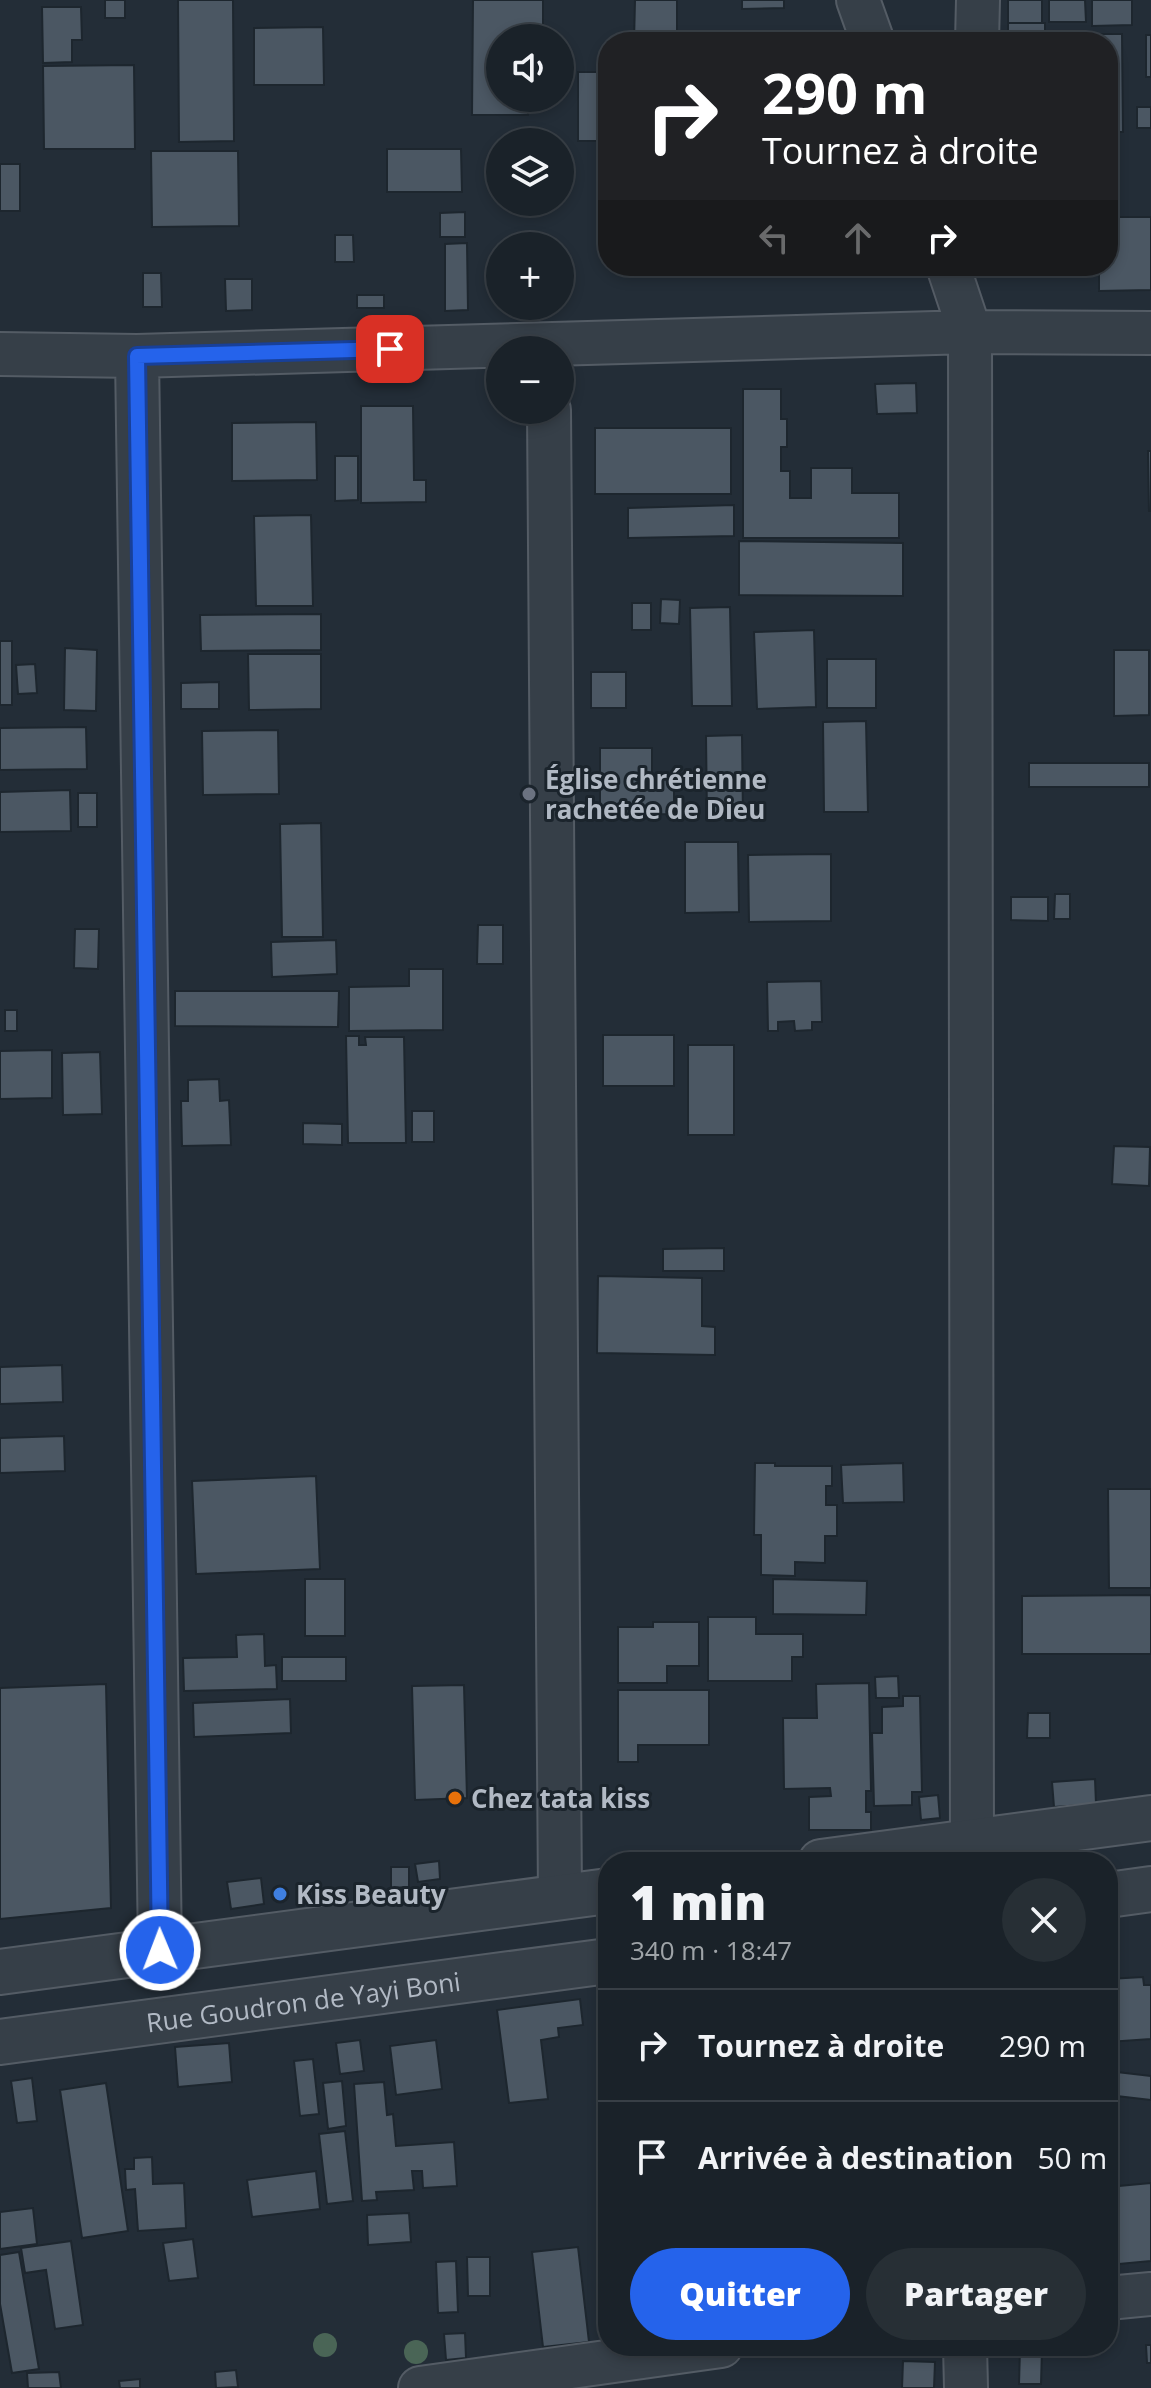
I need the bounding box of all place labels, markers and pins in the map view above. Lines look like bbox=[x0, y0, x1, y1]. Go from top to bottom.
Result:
pin bbox=[356, 315, 424, 383]
place label: Église chrétienne rachetée de Dieu bbox=[545, 761, 767, 827]
marker: Église chrétienne rachetée de Dieu bbox=[520, 785, 538, 803]
place label: Chez tata kiss bbox=[471, 1780, 650, 1816]
marker: Chez tata kiss bbox=[446, 1789, 464, 1807]
place label: Kiss Beauty bbox=[296, 1876, 446, 1912]
marker: Kiss Beauty bbox=[271, 1885, 289, 1903]

